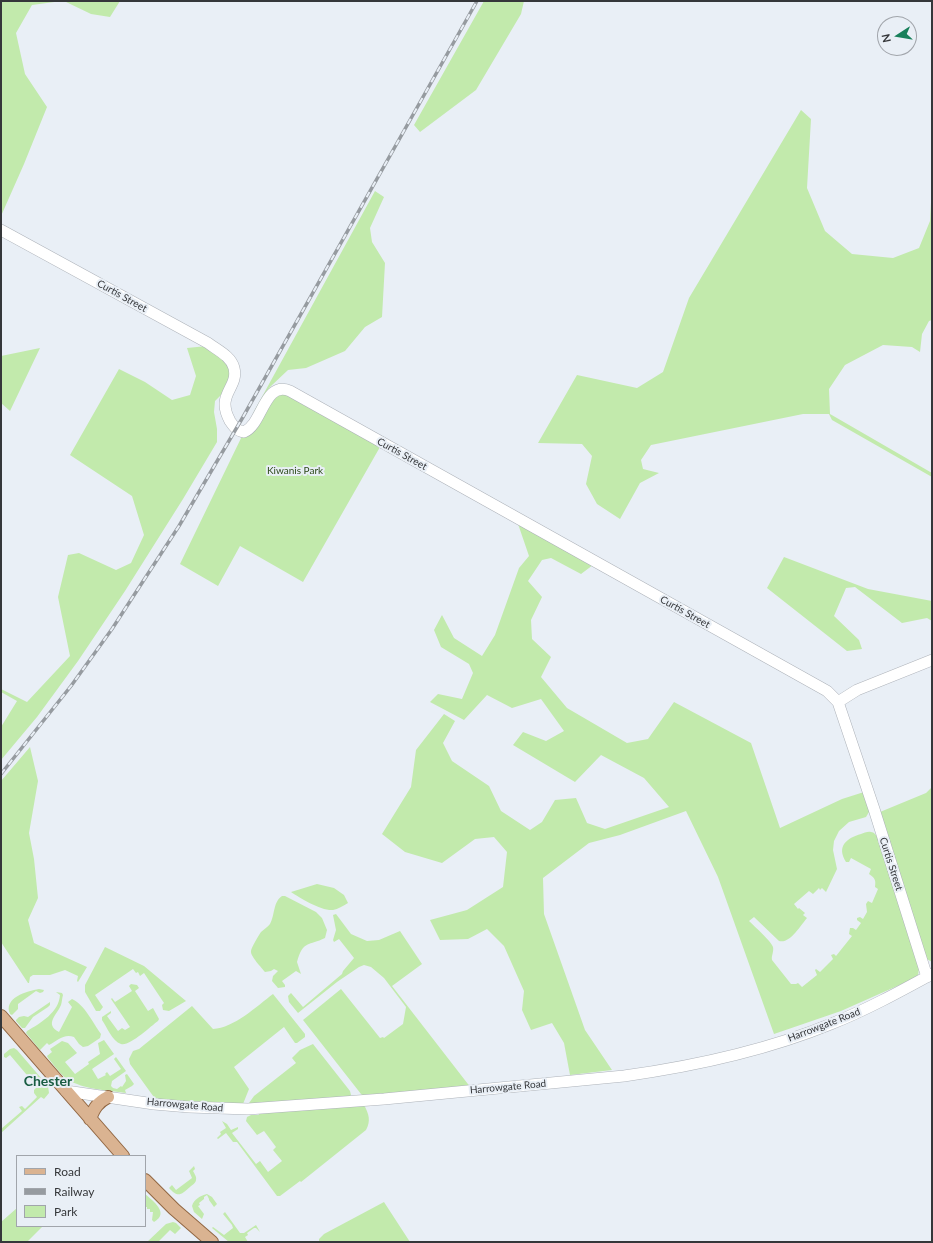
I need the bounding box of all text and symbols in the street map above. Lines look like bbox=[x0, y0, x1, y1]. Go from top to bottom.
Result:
north arrow bbox=[877, 16, 917, 56]
text: N bbox=[879, 33, 893, 44]
street label: Curtis Street bbox=[95, 277, 149, 315]
street label: Curtis Street bbox=[375, 435, 429, 473]
park label: Kiwanis Park bbox=[267, 465, 323, 477]
street label: Curtis Street bbox=[658, 593, 712, 631]
street label: Curtis Street bbox=[877, 836, 905, 892]
street label: Harrowgate Road bbox=[786, 1006, 862, 1044]
district label: Chester bbox=[24, 1073, 72, 1089]
street label: Harrowgate Road bbox=[469, 1078, 547, 1096]
street label: Harrowgate Road bbox=[146, 1096, 224, 1114]
legend bbox=[16, 1155, 146, 1227]
text: Road bbox=[54, 1164, 81, 1179]
text: Railway bbox=[54, 1184, 94, 1199]
text: Park bbox=[54, 1204, 77, 1219]

